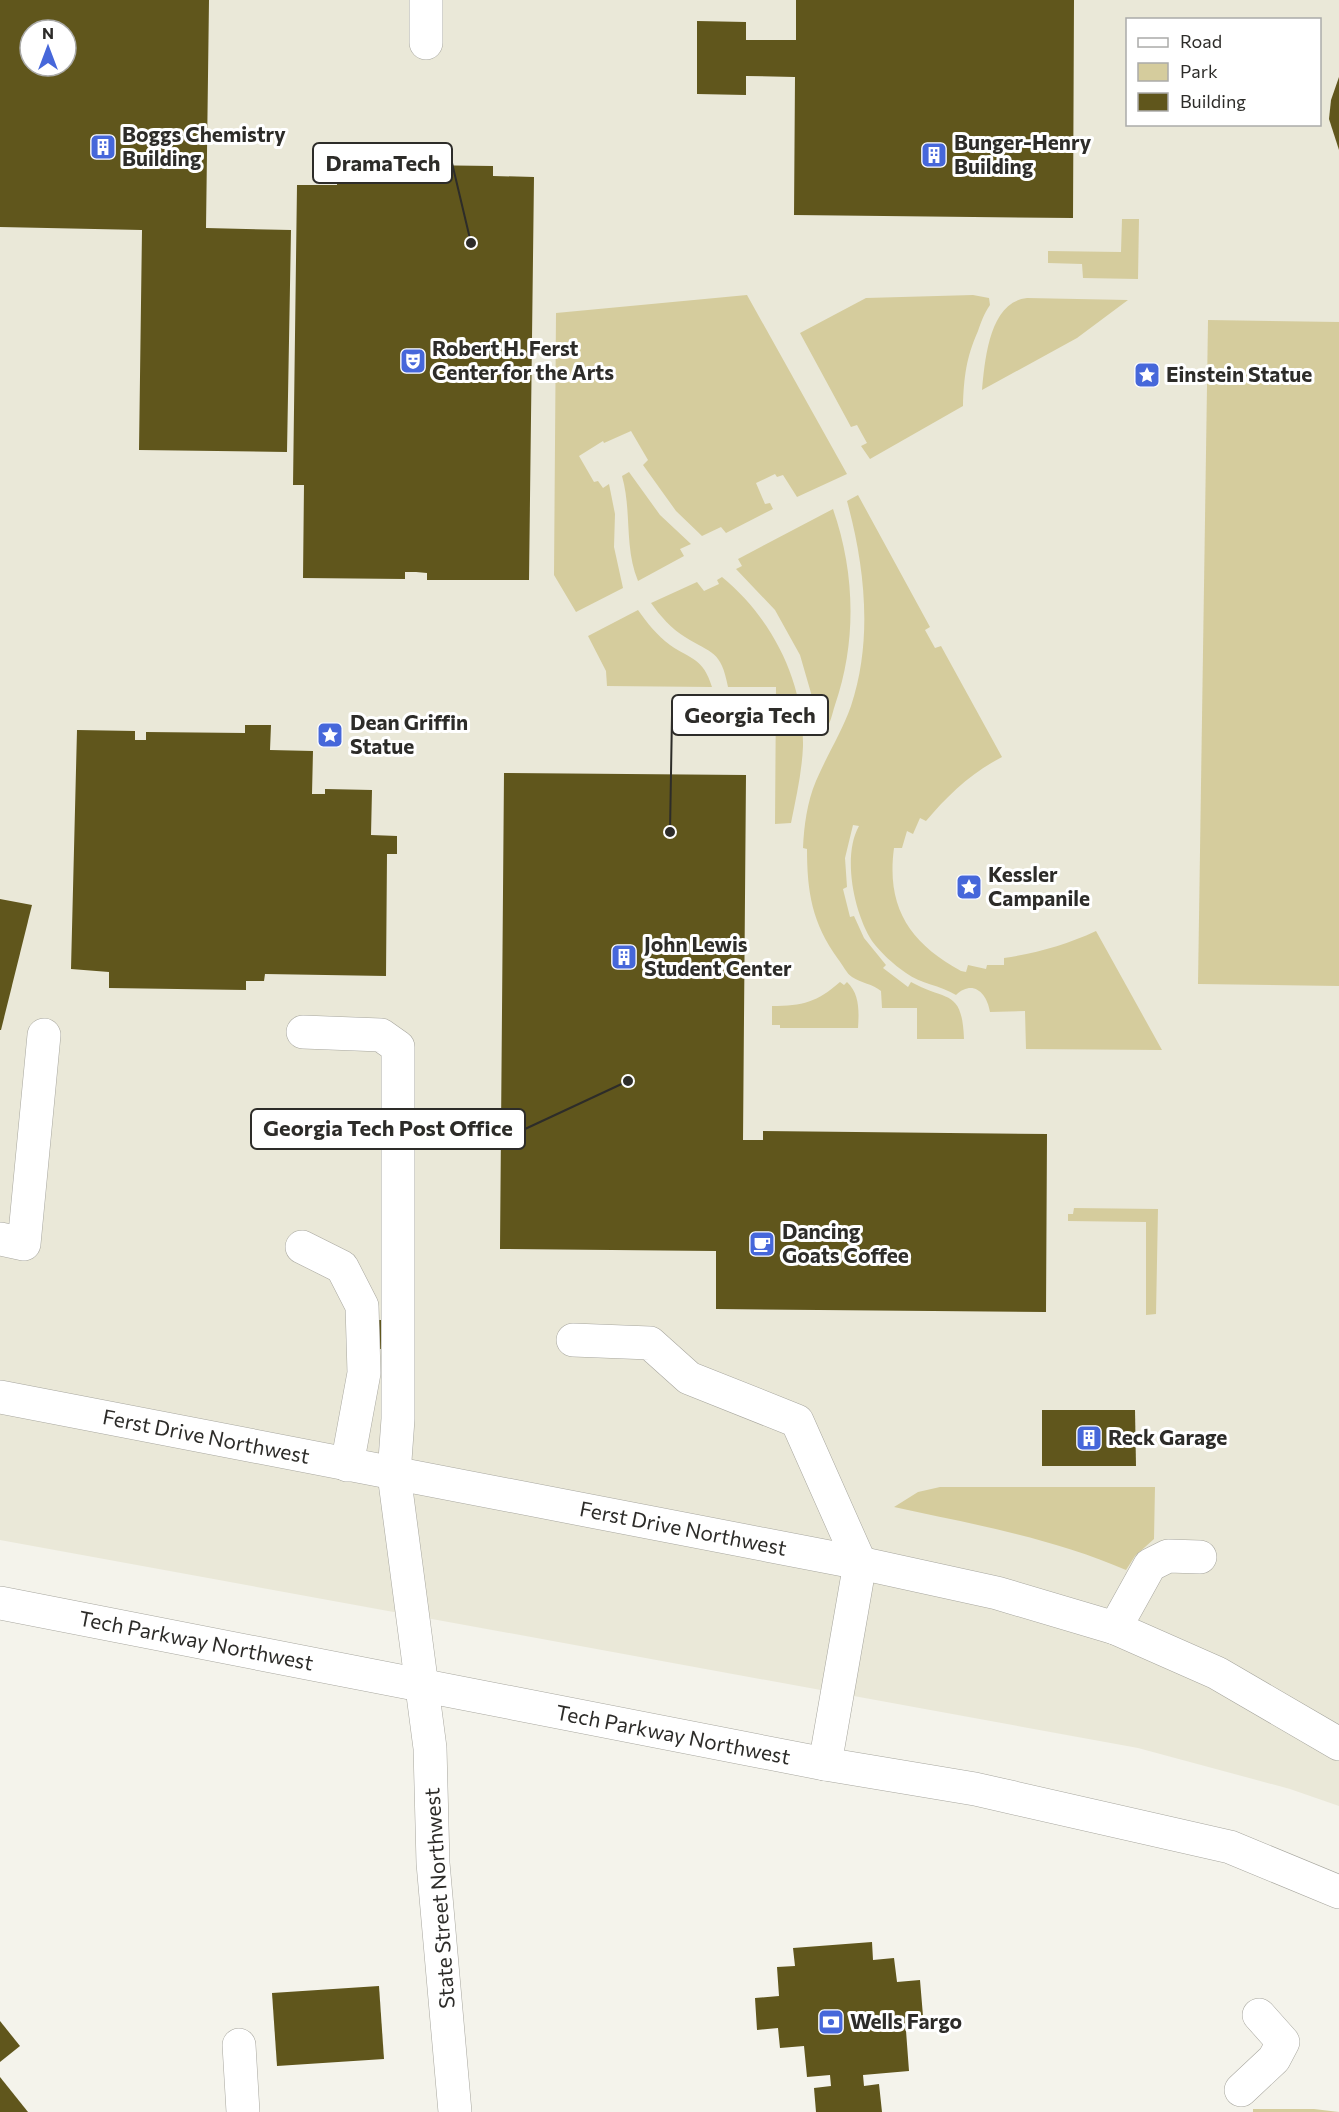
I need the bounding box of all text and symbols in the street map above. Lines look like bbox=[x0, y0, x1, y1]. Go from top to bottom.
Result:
north arrow bbox=[18, 18, 78, 78]
legend bbox=[1126, 18, 1321, 126]
text: N bbox=[42, 23, 54, 42]
text: Road bbox=[1180, 30, 1222, 52]
text: Park bbox=[1180, 60, 1218, 82]
text: Building bbox=[1180, 90, 1246, 112]
place label: Boggs Chemistry Building bbox=[122, 121, 286, 170]
place label: Bunger-Henry Building bbox=[954, 129, 1092, 178]
building icon: Boggs Chemistry Building bbox=[88, 132, 118, 162]
building icon: Bunger-Henry Building bbox=[919, 140, 949, 170]
callout: DramaTech bbox=[313, 143, 452, 183]
text: DramaTech bbox=[326, 149, 440, 176]
place label: Robert H. Ferst Center for the Arts bbox=[432, 335, 614, 384]
theatre icon: Robert H. Ferst Center for the Arts bbox=[398, 346, 428, 376]
place icon: Einstein Statue bbox=[1132, 360, 1162, 390]
place label: Einstein Statue bbox=[1166, 361, 1312, 386]
callout: Georgia Tech bbox=[672, 695, 828, 735]
text: Georgia Tech bbox=[684, 701, 816, 728]
place label: Dean Griffin Statue bbox=[350, 709, 468, 758]
place icon: Dean Griffin Statue bbox=[315, 720, 345, 750]
place label: Kessler Campanile bbox=[988, 861, 1090, 910]
place icon: Kessler Campanile bbox=[954, 872, 984, 902]
place label: John Lewis Student Center bbox=[644, 931, 792, 980]
building icon: John Lewis Student Center bbox=[609, 942, 639, 972]
callout: Georgia Tech Post Office bbox=[251, 1109, 525, 1149]
text: Georgia Tech Post Office bbox=[263, 1114, 513, 1141]
place label: Dancing Goats Coffee bbox=[782, 1218, 909, 1267]
cafe icon: Dancing Goats Coffee bbox=[747, 1229, 777, 1259]
street label: Ferst Drive Northwest bbox=[101, 1403, 312, 1468]
building icon: Reck Garage bbox=[1074, 1423, 1104, 1453]
place label: Reck Garage bbox=[1108, 1424, 1227, 1449]
street label: Ferst Drive Northwest bbox=[578, 1495, 789, 1560]
street label: Tech Parkway Northwest bbox=[77, 1605, 316, 1675]
street label: Tech Parkway Northwest bbox=[554, 1699, 793, 1769]
street label: State Street Northwest bbox=[418, 1787, 459, 2009]
bank icon: Wells Fargo bbox=[816, 2007, 846, 2037]
place label: Wells Fargo bbox=[850, 2008, 962, 2033]

